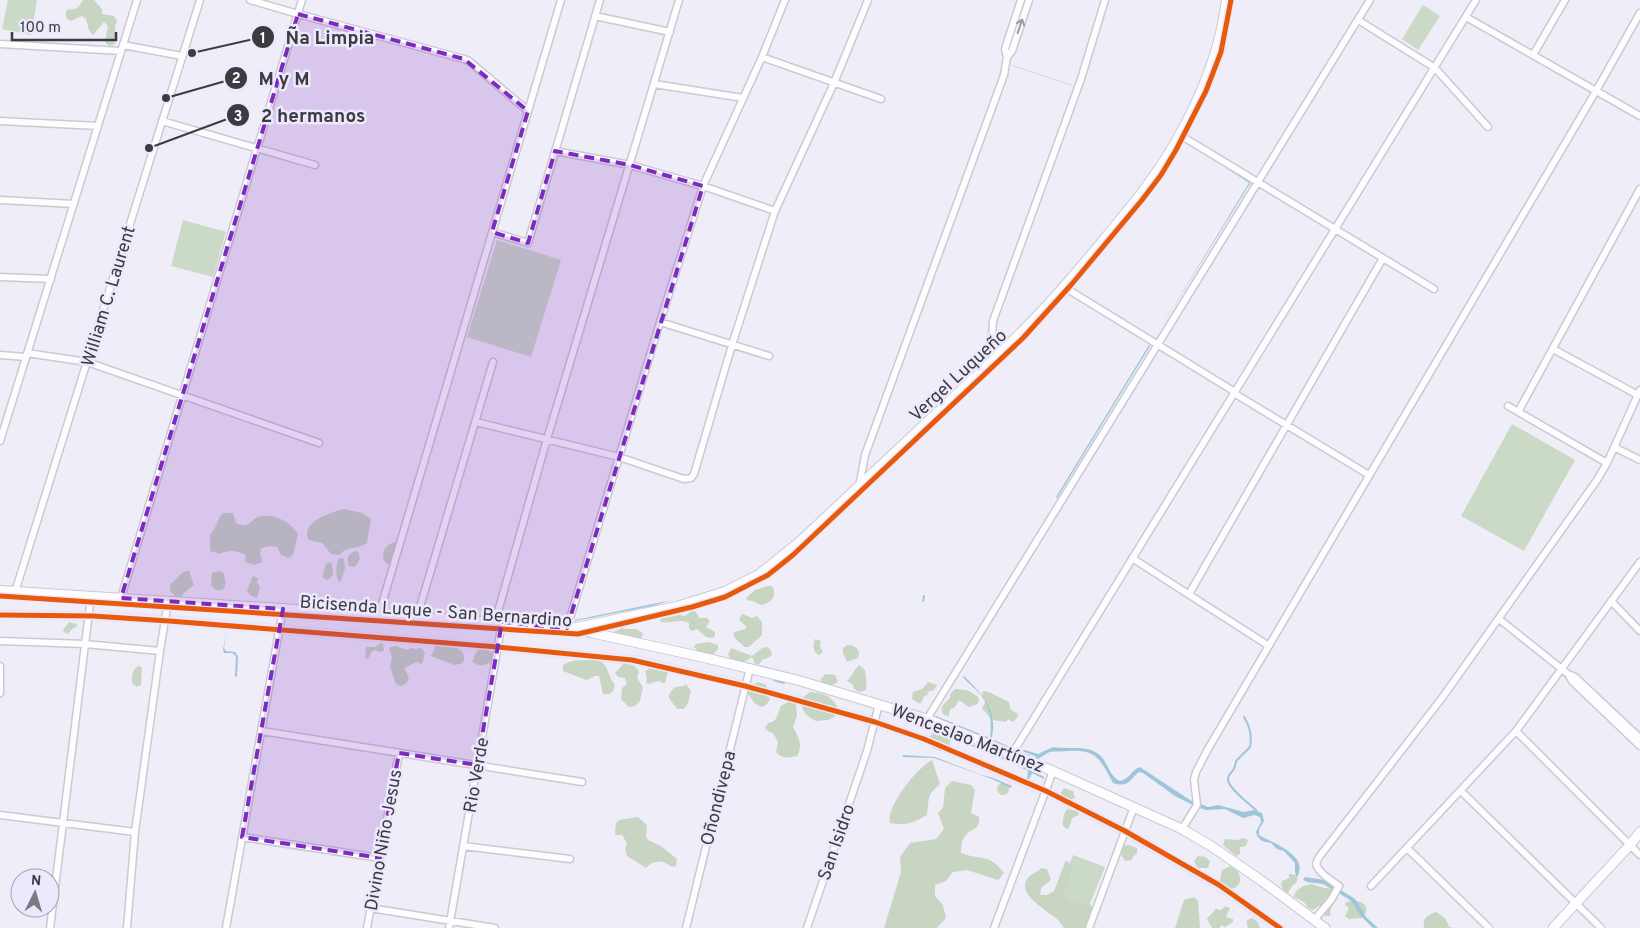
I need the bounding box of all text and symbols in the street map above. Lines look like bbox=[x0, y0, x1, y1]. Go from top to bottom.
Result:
scale bar bbox=[12, 10, 116, 42]
one-way arrow bbox=[1016, 18, 1026, 34]
text: 100 m bbox=[20, 19, 61, 38]
callout: Ña Limpia bbox=[250, 20, 384, 54]
text: Ña Limpia bbox=[286, 26, 374, 51]
text: 1 bbox=[260, 30, 266, 49]
callout: M y M bbox=[223, 61, 319, 95]
text: M y M bbox=[258, 68, 310, 92]
text: 2 bbox=[231, 70, 241, 89]
callout: 2 hermanos bbox=[226, 98, 375, 132]
text: 2 hermanos bbox=[261, 105, 365, 129]
text: 3 bbox=[234, 108, 243, 127]
street label: William C. Laurent bbox=[77, 223, 142, 370]
street label: Vergel Luqueño bbox=[905, 325, 1013, 427]
street label: Bicisenda Luque - San Bernardino bbox=[299, 591, 573, 633]
street label: Wenceslao Martínez bbox=[888, 700, 1047, 779]
street label: Rio Verde bbox=[460, 736, 495, 815]
street label: Oñondivepa bbox=[697, 748, 742, 848]
street label: Divino Niño Jesus bbox=[361, 768, 408, 913]
street label: San Isidro bbox=[814, 801, 861, 884]
north arrow bbox=[10, 868, 60, 918]
text: N bbox=[30, 873, 42, 890]

